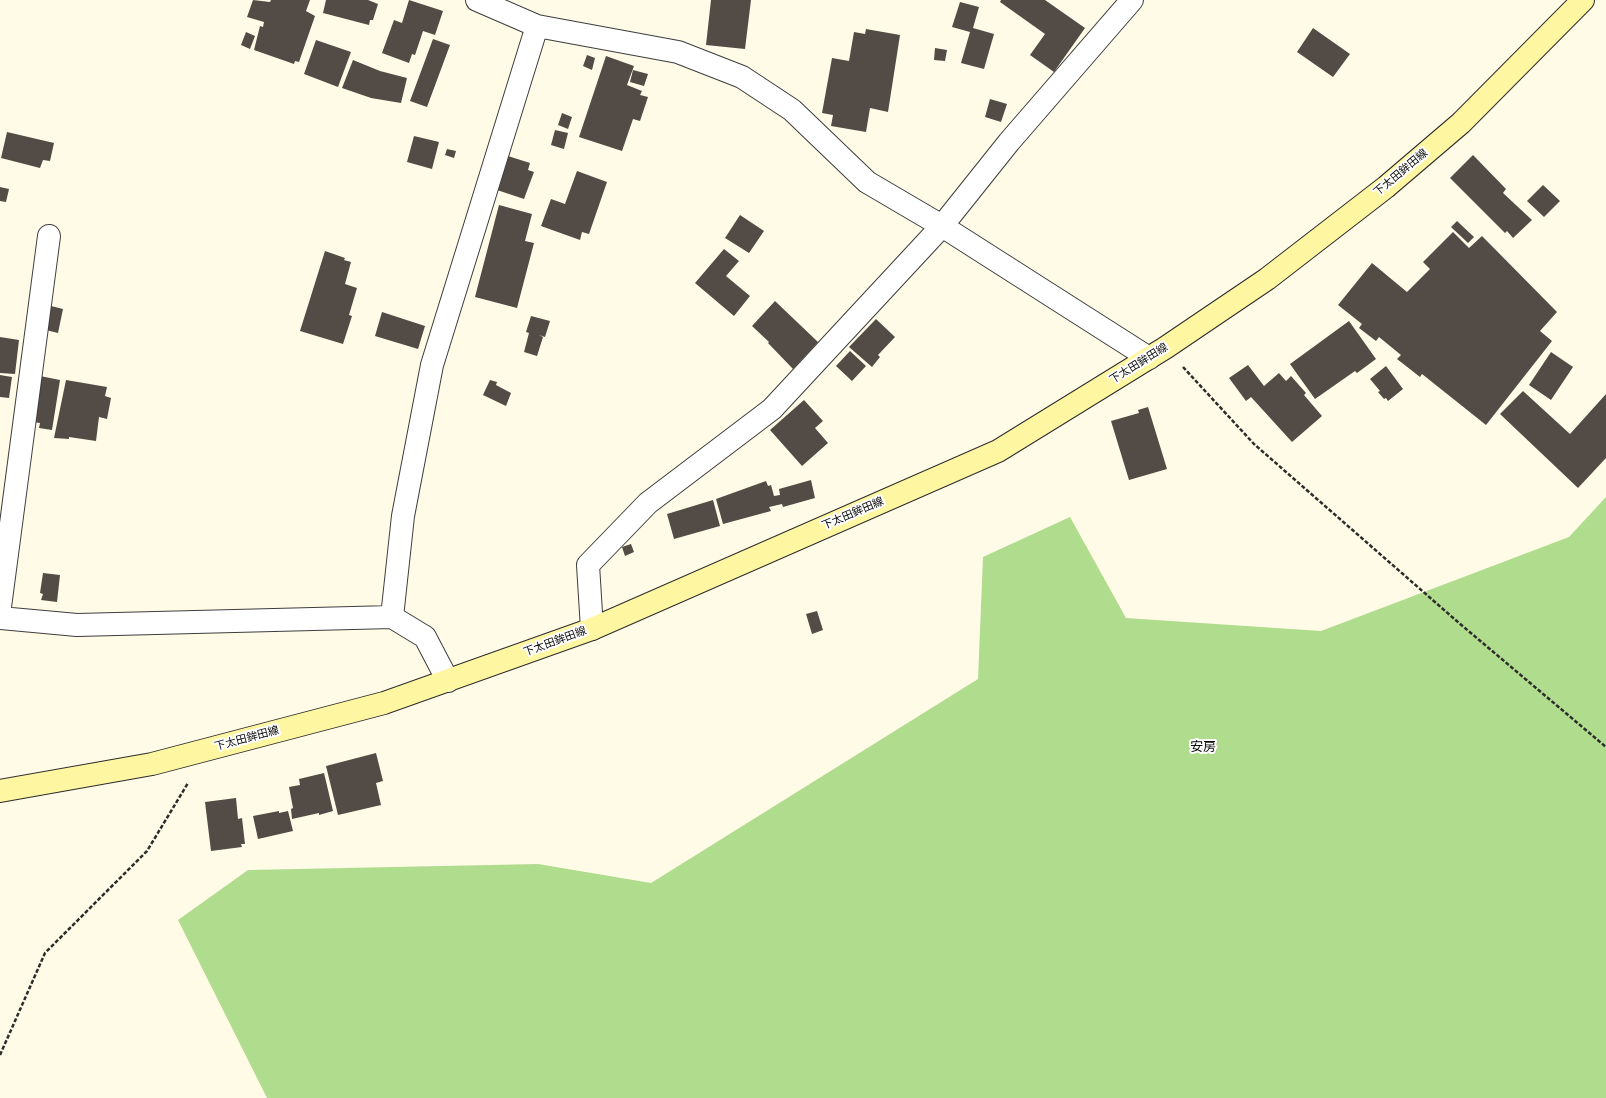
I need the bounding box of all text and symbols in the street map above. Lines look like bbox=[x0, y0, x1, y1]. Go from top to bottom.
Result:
street label: 下太田鉾田線 bbox=[1371, 147, 1431, 199]
street label: 下太田鉾田線 bbox=[1108, 341, 1170, 387]
street label: 下太田鉾田線 bbox=[820, 495, 886, 533]
street label: 下太田鉾田線 bbox=[522, 625, 588, 659]
street label: 下太田鉾田線 bbox=[213, 724, 281, 754]
district label: 安房 bbox=[1190, 740, 1216, 756]

